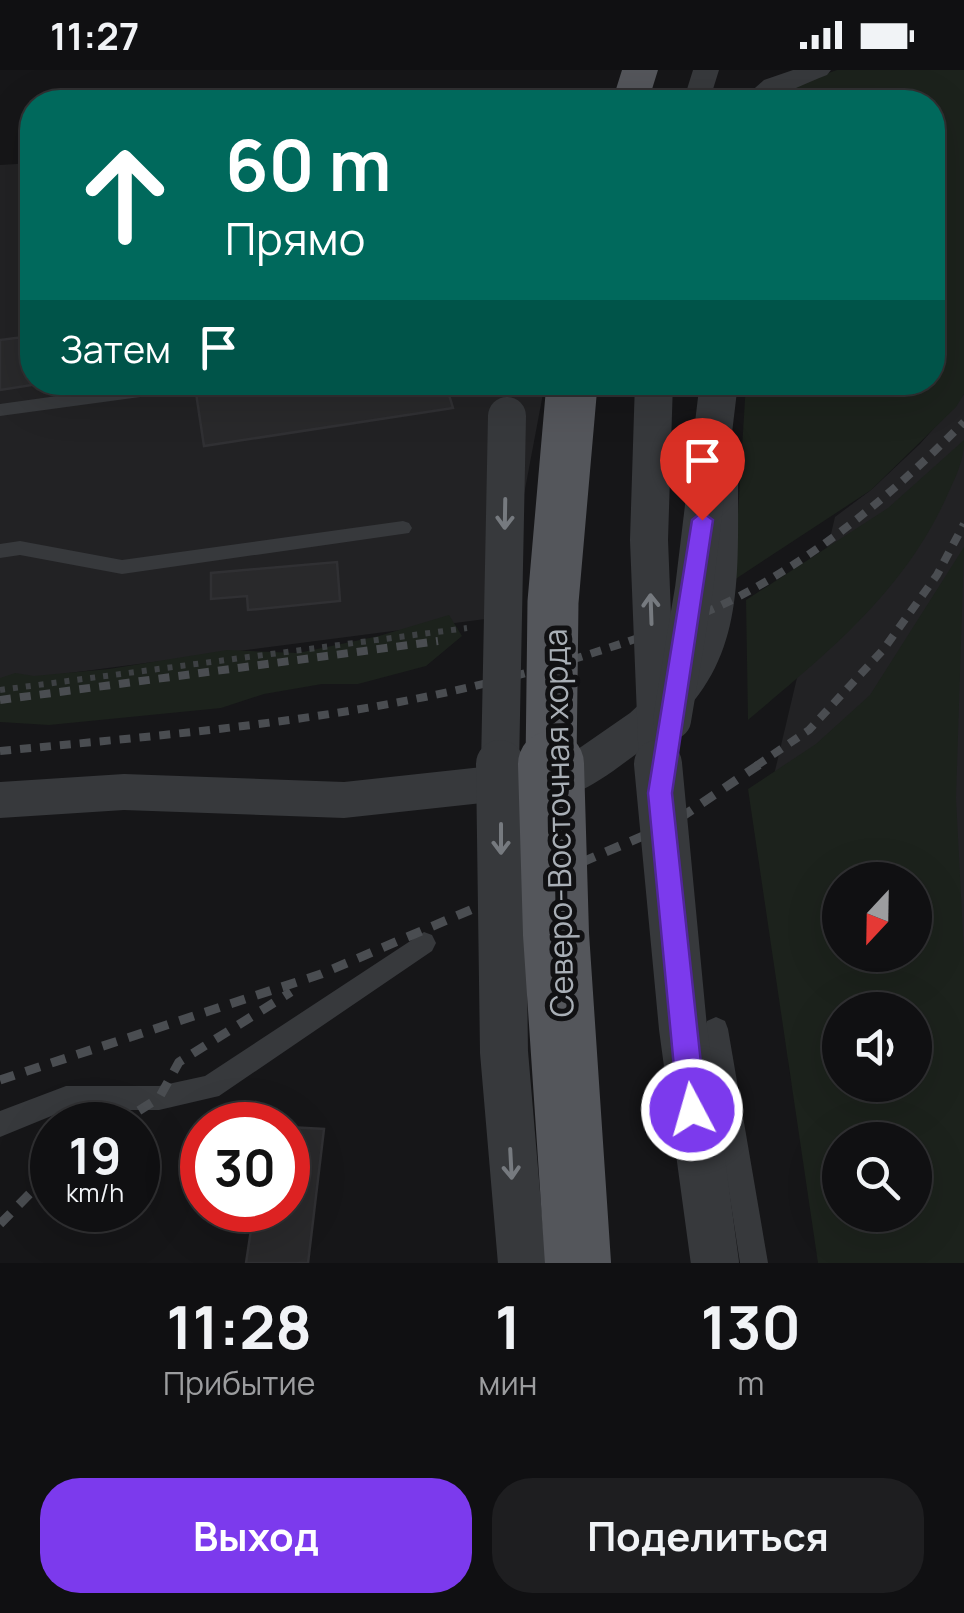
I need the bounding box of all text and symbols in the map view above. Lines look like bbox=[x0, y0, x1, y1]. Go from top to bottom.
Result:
text: 11:27 bbox=[50, 9, 139, 61]
text: 60 m bbox=[225, 116, 392, 212]
icon: ahead bbox=[60, 130, 190, 260]
text: Прямо bbox=[225, 207, 365, 269]
icon: arrive bbox=[191, 320, 246, 375]
text: Затем bbox=[60, 322, 171, 374]
pin bbox=[660, 418, 745, 521]
icon: arrive bbox=[675, 433, 730, 488]
one-way arrow bbox=[496, 496, 514, 529]
one-way arrow bbox=[641, 594, 660, 626]
street label: Северо-Восточная хорда bbox=[533, 628, 583, 1018]
one-way arrow bbox=[492, 822, 510, 854]
north arrow bbox=[822, 862, 932, 972]
map controls bbox=[822, 862, 932, 1232]
button: sound bbox=[822, 992, 932, 1102]
position arrow bbox=[640, 1058, 744, 1162]
speed limit sign: 30 bbox=[180, 1102, 310, 1232]
text: 19 bbox=[69, 1121, 121, 1189]
button: search bbox=[822, 1122, 932, 1232]
one-way arrow bbox=[502, 1147, 521, 1179]
text: km/h bbox=[66, 1175, 124, 1210]
text: 11:28 bbox=[166, 1285, 312, 1367]
text: 1 bbox=[495, 1285, 521, 1367]
text: 130 bbox=[700, 1285, 801, 1367]
text: Прибытие bbox=[163, 1361, 315, 1405]
text: мин bbox=[478, 1361, 538, 1405]
text: m bbox=[737, 1361, 764, 1405]
button: Выход bbox=[40, 1478, 472, 1593]
button: Поделиться bbox=[492, 1478, 924, 1593]

